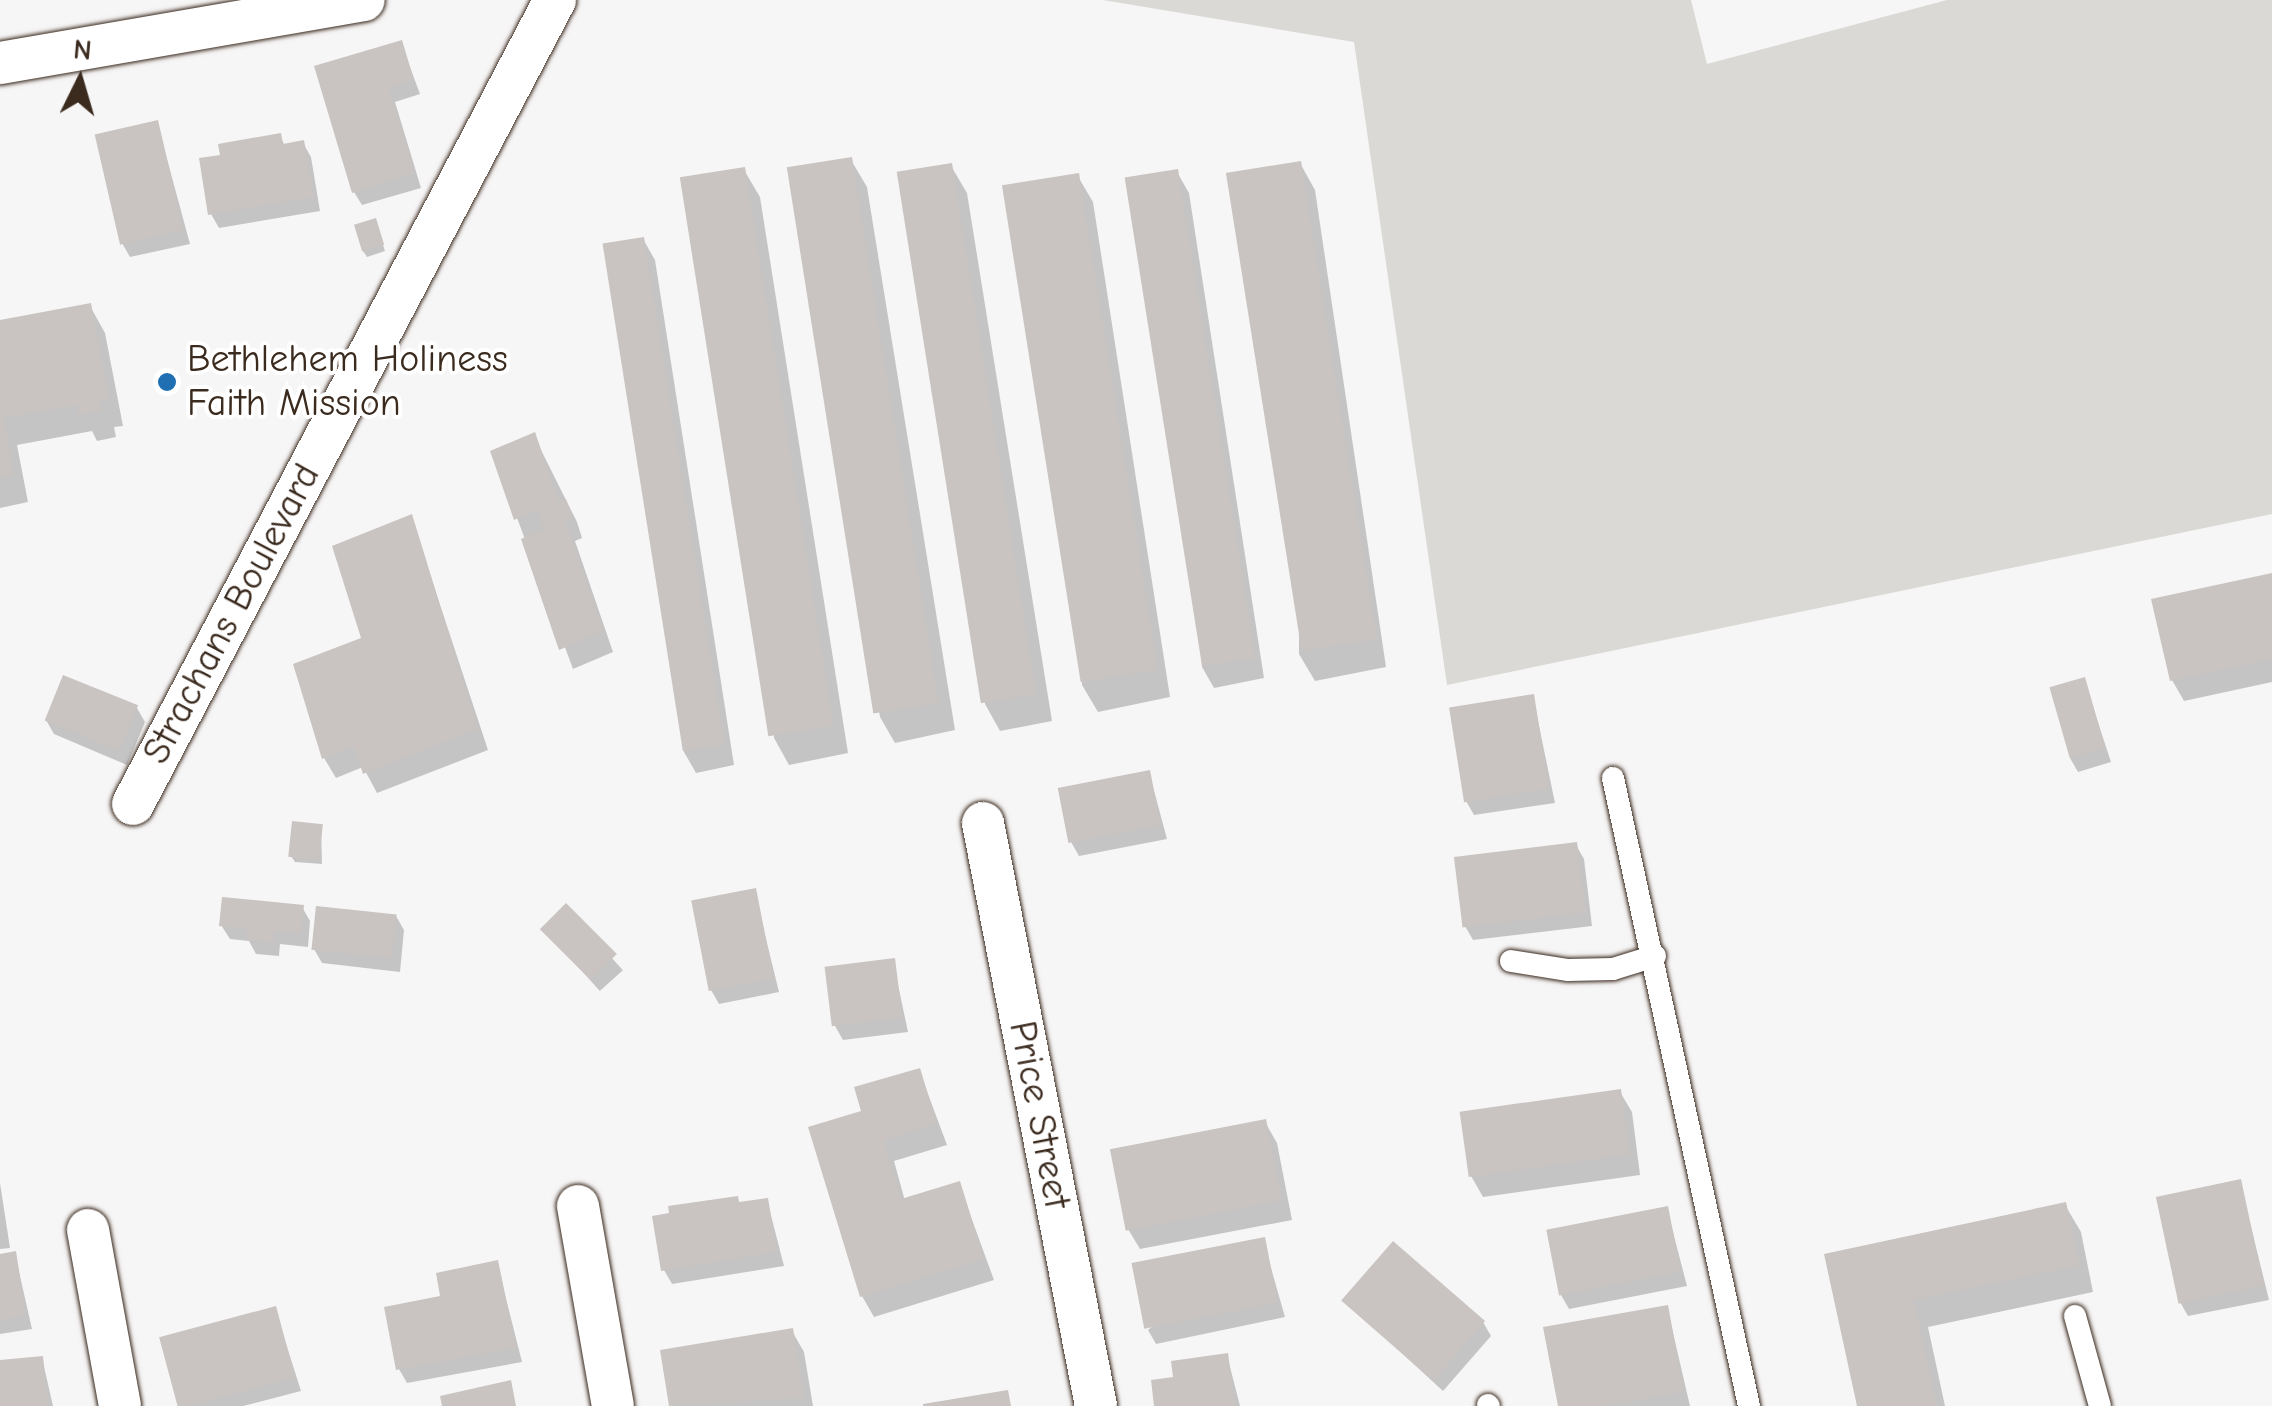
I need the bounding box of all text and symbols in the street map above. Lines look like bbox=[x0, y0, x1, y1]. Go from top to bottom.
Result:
north arrow bbox=[30, 30, 130, 130]
text: N bbox=[72, 33, 93, 67]
place label: Bethlehem Holiness Faith Mission bbox=[187, 337, 508, 426]
marker: Bethlehem Holiness Faith Mission bbox=[156, 371, 178, 393]
street label: Strachans Boulevard bbox=[134, 456, 330, 772]
street label: Price Street bbox=[998, 1017, 1080, 1213]

